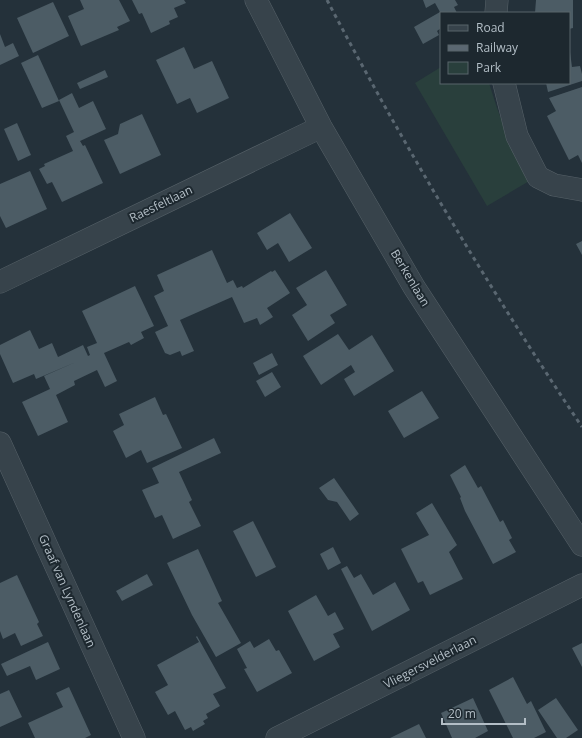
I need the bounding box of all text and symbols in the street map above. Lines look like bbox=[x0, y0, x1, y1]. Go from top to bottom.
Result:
legend bbox=[440, 12, 570, 84]
text: Road bbox=[476, 19, 505, 36]
text: Railway bbox=[476, 39, 519, 56]
text: Park bbox=[476, 59, 502, 76]
street label: Raesfeltlaan bbox=[126, 181, 195, 226]
street label: Berkenlaan bbox=[387, 246, 434, 309]
street label: Graaf van Lyndenlaan bbox=[35, 532, 100, 650]
street label: Vliegersvelderlaan bbox=[380, 631, 479, 692]
scale bar bbox=[442, 700, 525, 726]
text: 20 m bbox=[448, 705, 476, 722]

